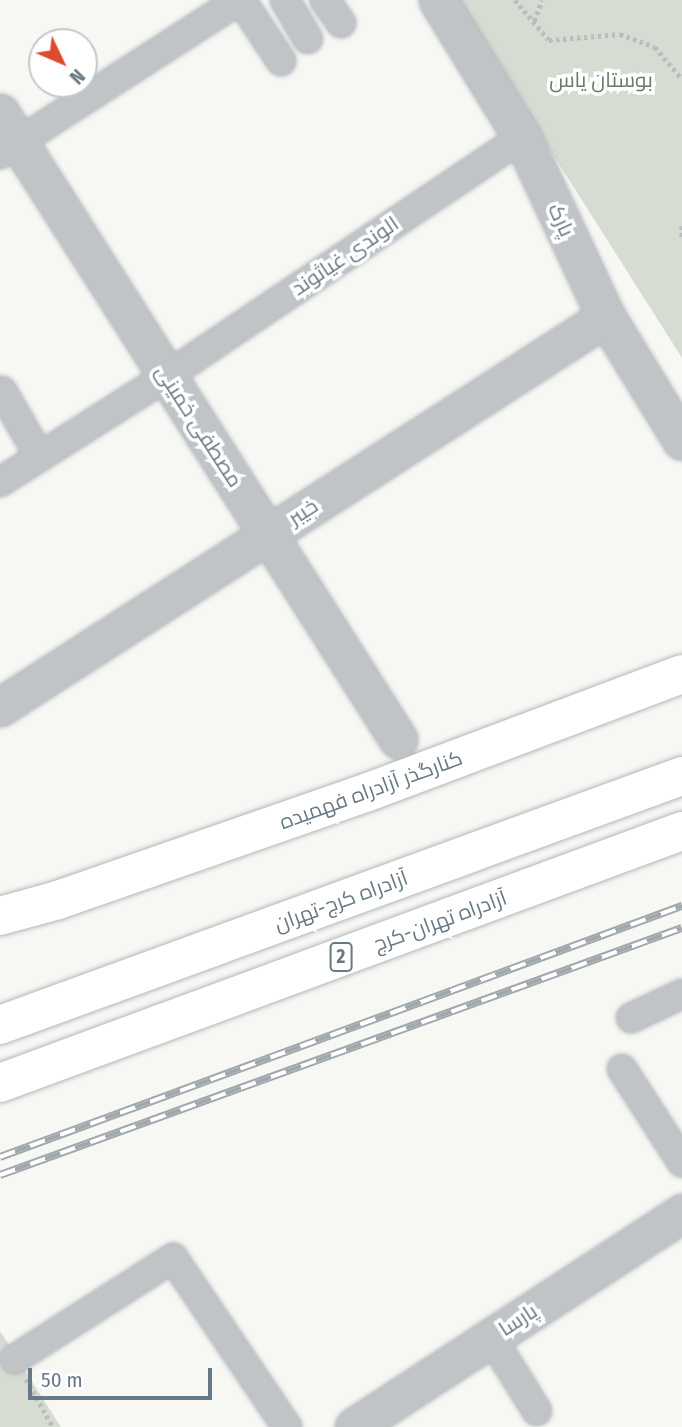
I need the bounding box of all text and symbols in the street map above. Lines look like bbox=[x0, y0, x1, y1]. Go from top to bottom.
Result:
north arrow bbox=[28, 28, 98, 98]
text: N bbox=[65, 64, 89, 89]
park label: بوستان یاس bbox=[549, 67, 653, 93]
street label: پارک bbox=[542, 199, 580, 241]
street label: الوندی غیاثوند bbox=[287, 211, 403, 301]
street label: مصطفی خمینی bbox=[150, 360, 248, 492]
street label: خیبر bbox=[283, 493, 323, 531]
street label: کنارگذر آزادراه فهمیده bbox=[276, 745, 466, 835]
street label: آزادراه کرج-تهران bbox=[271, 865, 411, 937]
street label: آزادراه تهران-کرج bbox=[370, 885, 510, 957]
road number: 2 bbox=[329, 942, 353, 973]
street label: پارسا bbox=[494, 1298, 542, 1342]
scale bar bbox=[32, 1354, 215, 1398]
text: 50 m bbox=[41, 1367, 83, 1393]

